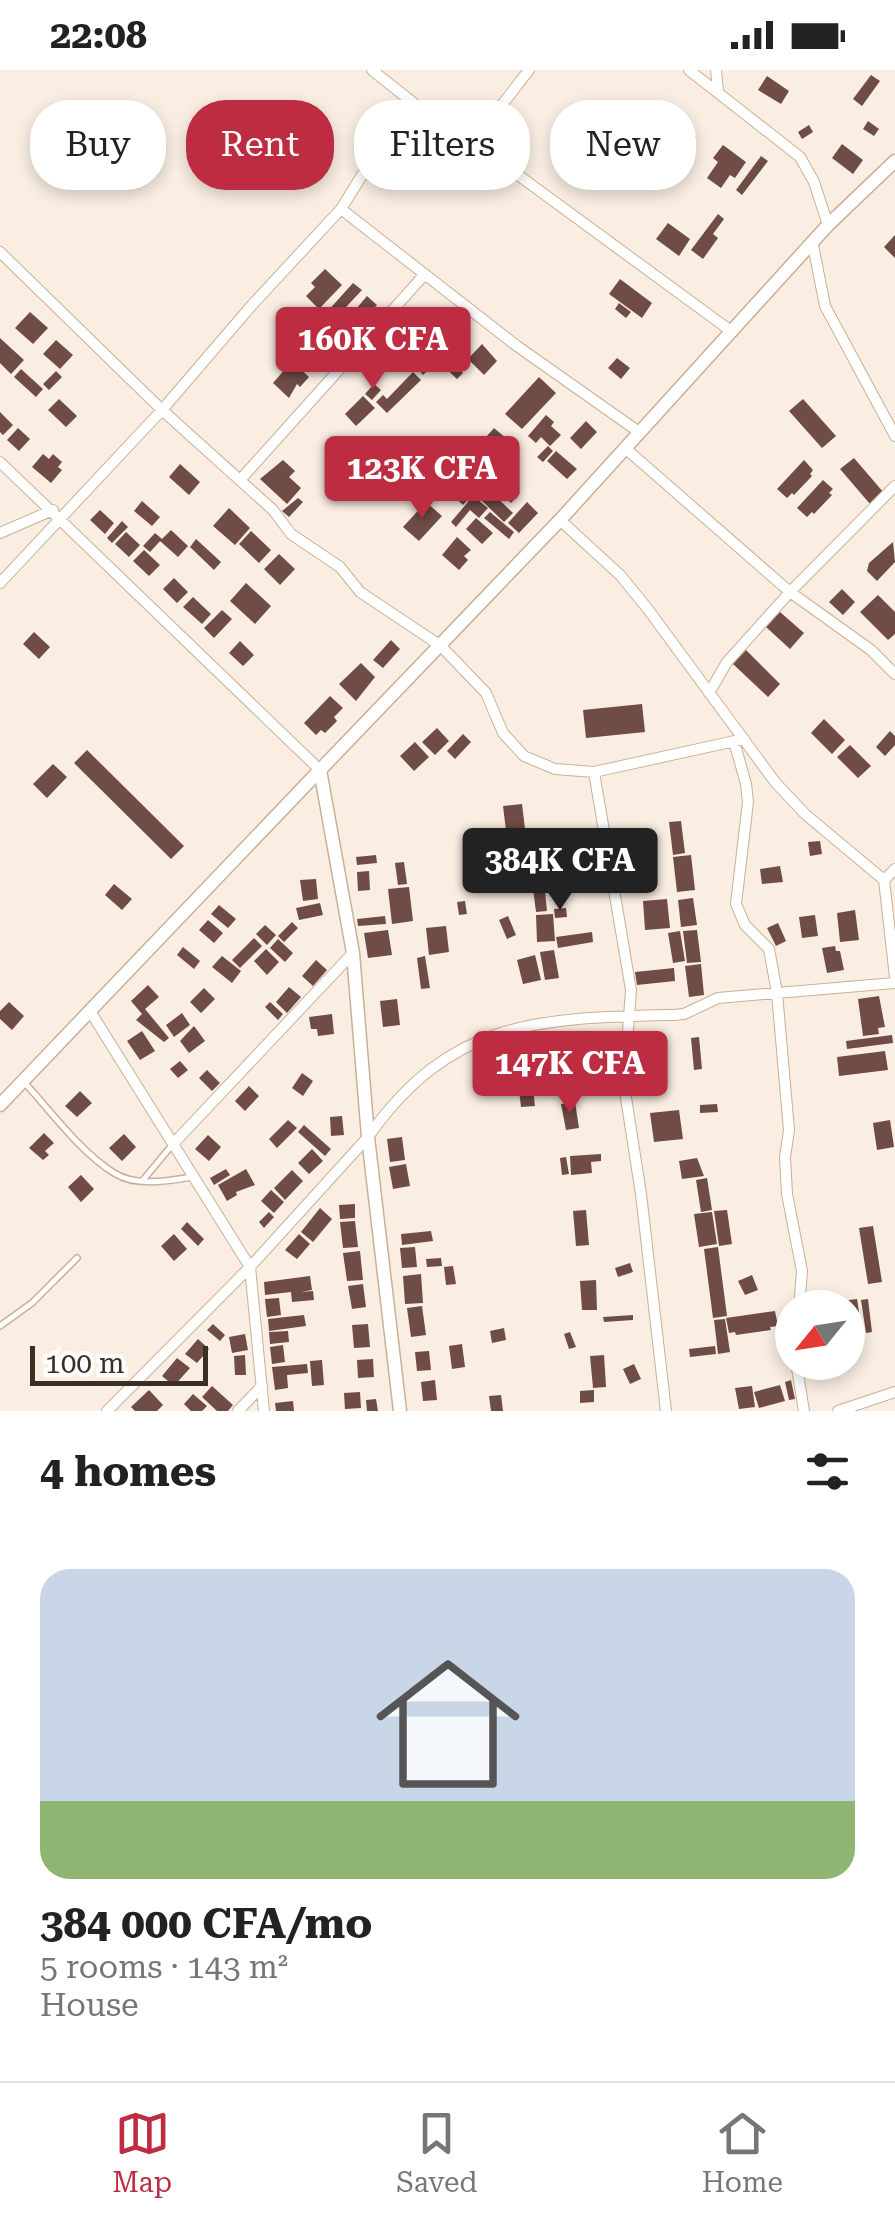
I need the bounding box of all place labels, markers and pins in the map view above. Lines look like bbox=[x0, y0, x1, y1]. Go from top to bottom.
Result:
pin: 160K CFA bbox=[270, 307, 476, 392]
pin: 123K CFA bbox=[319, 436, 525, 521]
pin: 384K CFA bbox=[457, 828, 663, 913]
pin: 147K CFA bbox=[467, 1031, 673, 1116]

